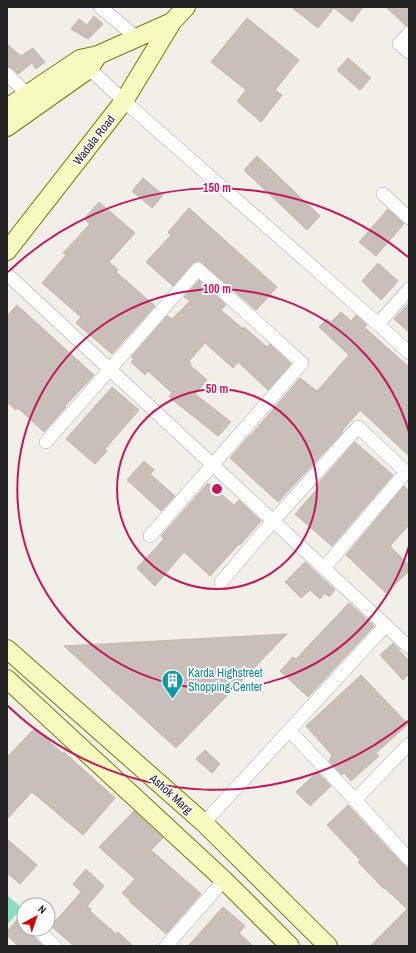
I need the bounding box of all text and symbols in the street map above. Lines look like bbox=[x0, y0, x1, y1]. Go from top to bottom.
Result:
street label: Wadala Road bbox=[69, 112, 119, 168]
text: 150 m bbox=[203, 180, 231, 196]
text: 100 m bbox=[203, 281, 231, 297]
text: 50 m bbox=[206, 381, 228, 397]
centre of rings bbox=[210, 482, 224, 496]
place label: Karda Highstreet Shopping Center bbox=[188, 665, 263, 695]
building icon: Karda Highstreet Shopping Center bbox=[160, 667, 186, 700]
street label: Ashok Marg bbox=[145, 770, 196, 818]
north arrow bbox=[16, 897, 56, 937]
text: N bbox=[35, 902, 49, 917]

